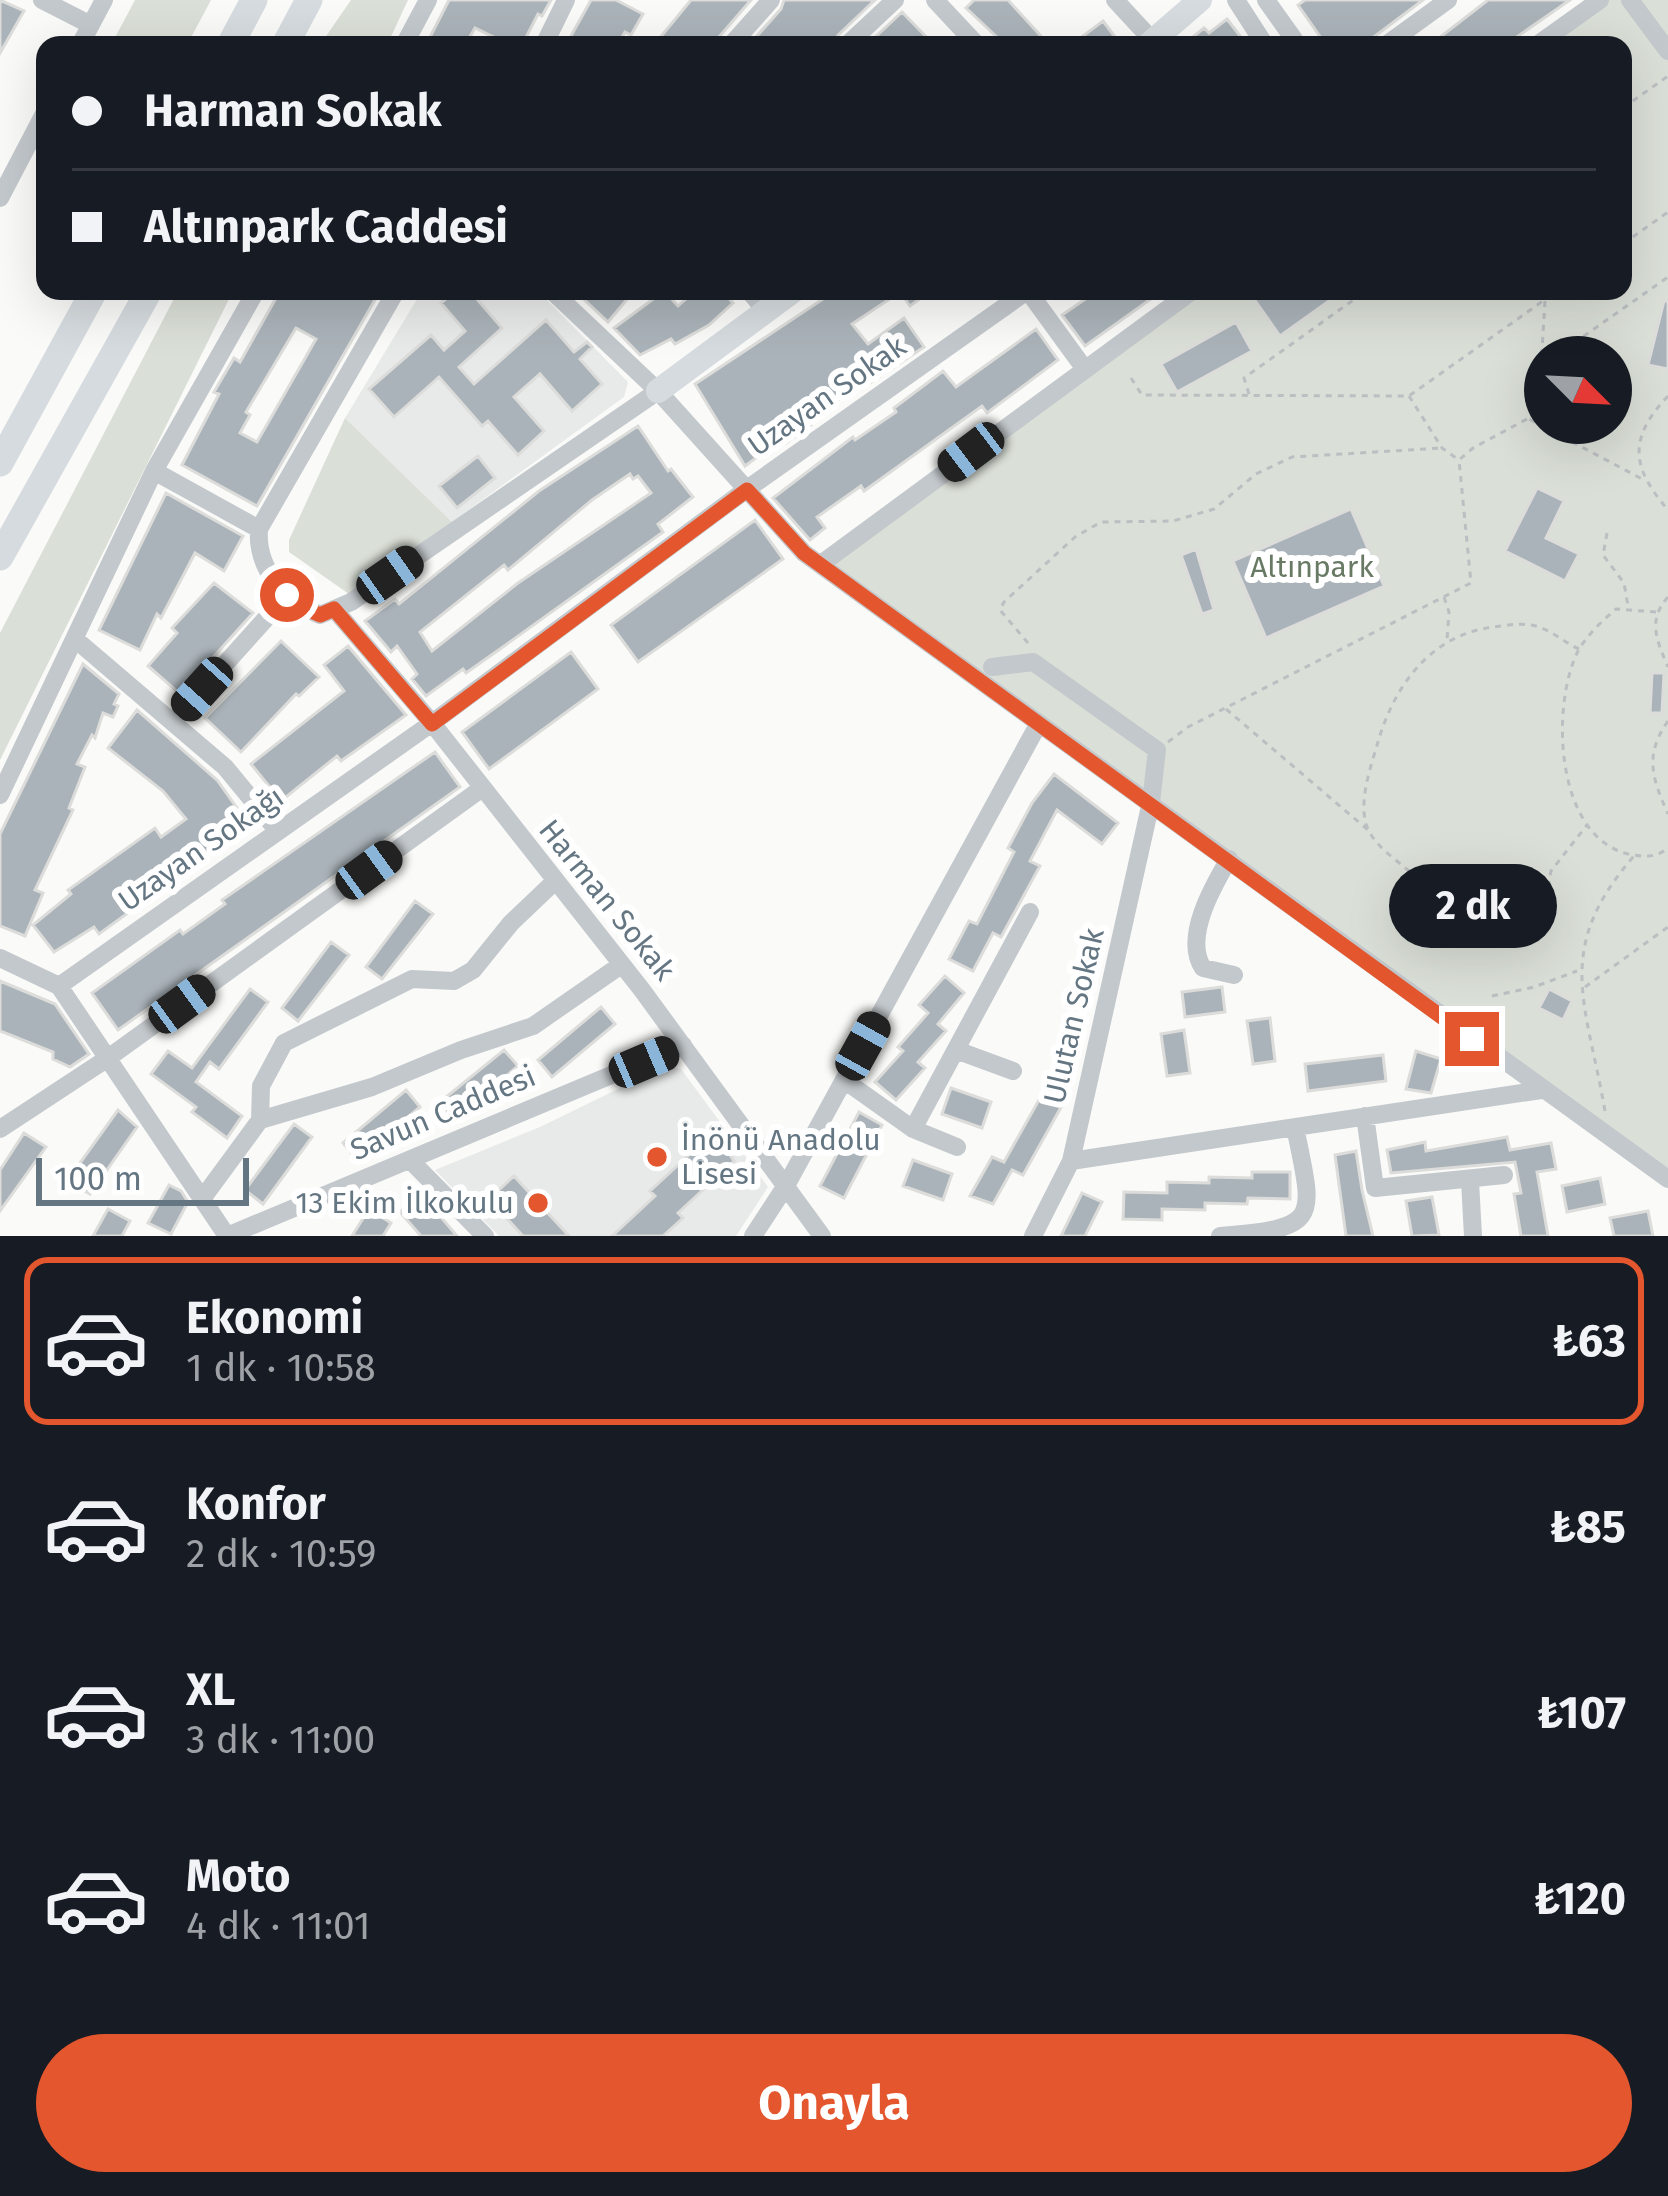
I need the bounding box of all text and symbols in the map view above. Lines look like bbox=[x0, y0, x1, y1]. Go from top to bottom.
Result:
text: Harman Sokak bbox=[144, 84, 442, 138]
text: Altınpark Caddesi bbox=[144, 200, 508, 254]
street label: Uzayan Sokak bbox=[741, 328, 914, 464]
north arrow bbox=[1524, 336, 1632, 444]
map controls bbox=[1524, 336, 1632, 444]
car bbox=[931, 416, 1011, 488]
car bbox=[350, 540, 430, 610]
park label: Altınpark bbox=[1250, 549, 1374, 585]
route start bbox=[260, 568, 314, 622]
car bbox=[165, 650, 239, 728]
street label: Uzayan Sokağı bbox=[112, 779, 290, 919]
street label: Harman Sokak bbox=[531, 812, 683, 988]
car bbox=[329, 834, 409, 906]
callout: 2 dk bbox=[1388, 865, 1556, 949]
text: 2 dk bbox=[1436, 883, 1510, 929]
street label: Ulutan Sokak bbox=[1036, 924, 1112, 1107]
car bbox=[142, 968, 222, 1040]
car bbox=[830, 1006, 896, 1086]
route end bbox=[1445, 1012, 1499, 1066]
car bbox=[604, 1031, 684, 1093]
street label: Savun Caddesi bbox=[345, 1058, 541, 1168]
place label: İnönü Anadolu Lisesi bbox=[681, 1122, 881, 1192]
marker: İnönü Anadolu Lisesi bbox=[644, 1144, 670, 1170]
scale bar bbox=[36, 1152, 249, 1205]
text: 100 m bbox=[54, 1159, 142, 1199]
place label: 13 Ekim İlkokulu bbox=[295, 1185, 514, 1221]
marker: 13 Ekim İlkokulu bbox=[525, 1190, 551, 1216]
icon: car bbox=[42, 1287, 150, 1395]
text: Ekonomi bbox=[186, 1291, 363, 1345]
text: ₺63 bbox=[1552, 1314, 1626, 1368]
text: 1 dk · 10:58 bbox=[186, 1345, 376, 1391]
icon: car bbox=[42, 1473, 150, 1581]
text: Konfor bbox=[186, 1477, 326, 1531]
text: ₺85 bbox=[1550, 1500, 1626, 1554]
text: 2 dk · 10:59 bbox=[186, 1531, 377, 1577]
icon: car bbox=[42, 1659, 150, 1767]
text: XL bbox=[186, 1663, 235, 1717]
text: ₺107 bbox=[1537, 1686, 1626, 1740]
text: 3 dk · 11:00 bbox=[186, 1717, 375, 1763]
icon: car bbox=[42, 1845, 150, 1953]
text: Moto bbox=[186, 1849, 291, 1903]
text: ₺120 bbox=[1534, 1872, 1626, 1926]
text: 4 dk · 11:01 bbox=[186, 1903, 371, 1949]
button: Onayla bbox=[36, 2034, 1632, 2172]

